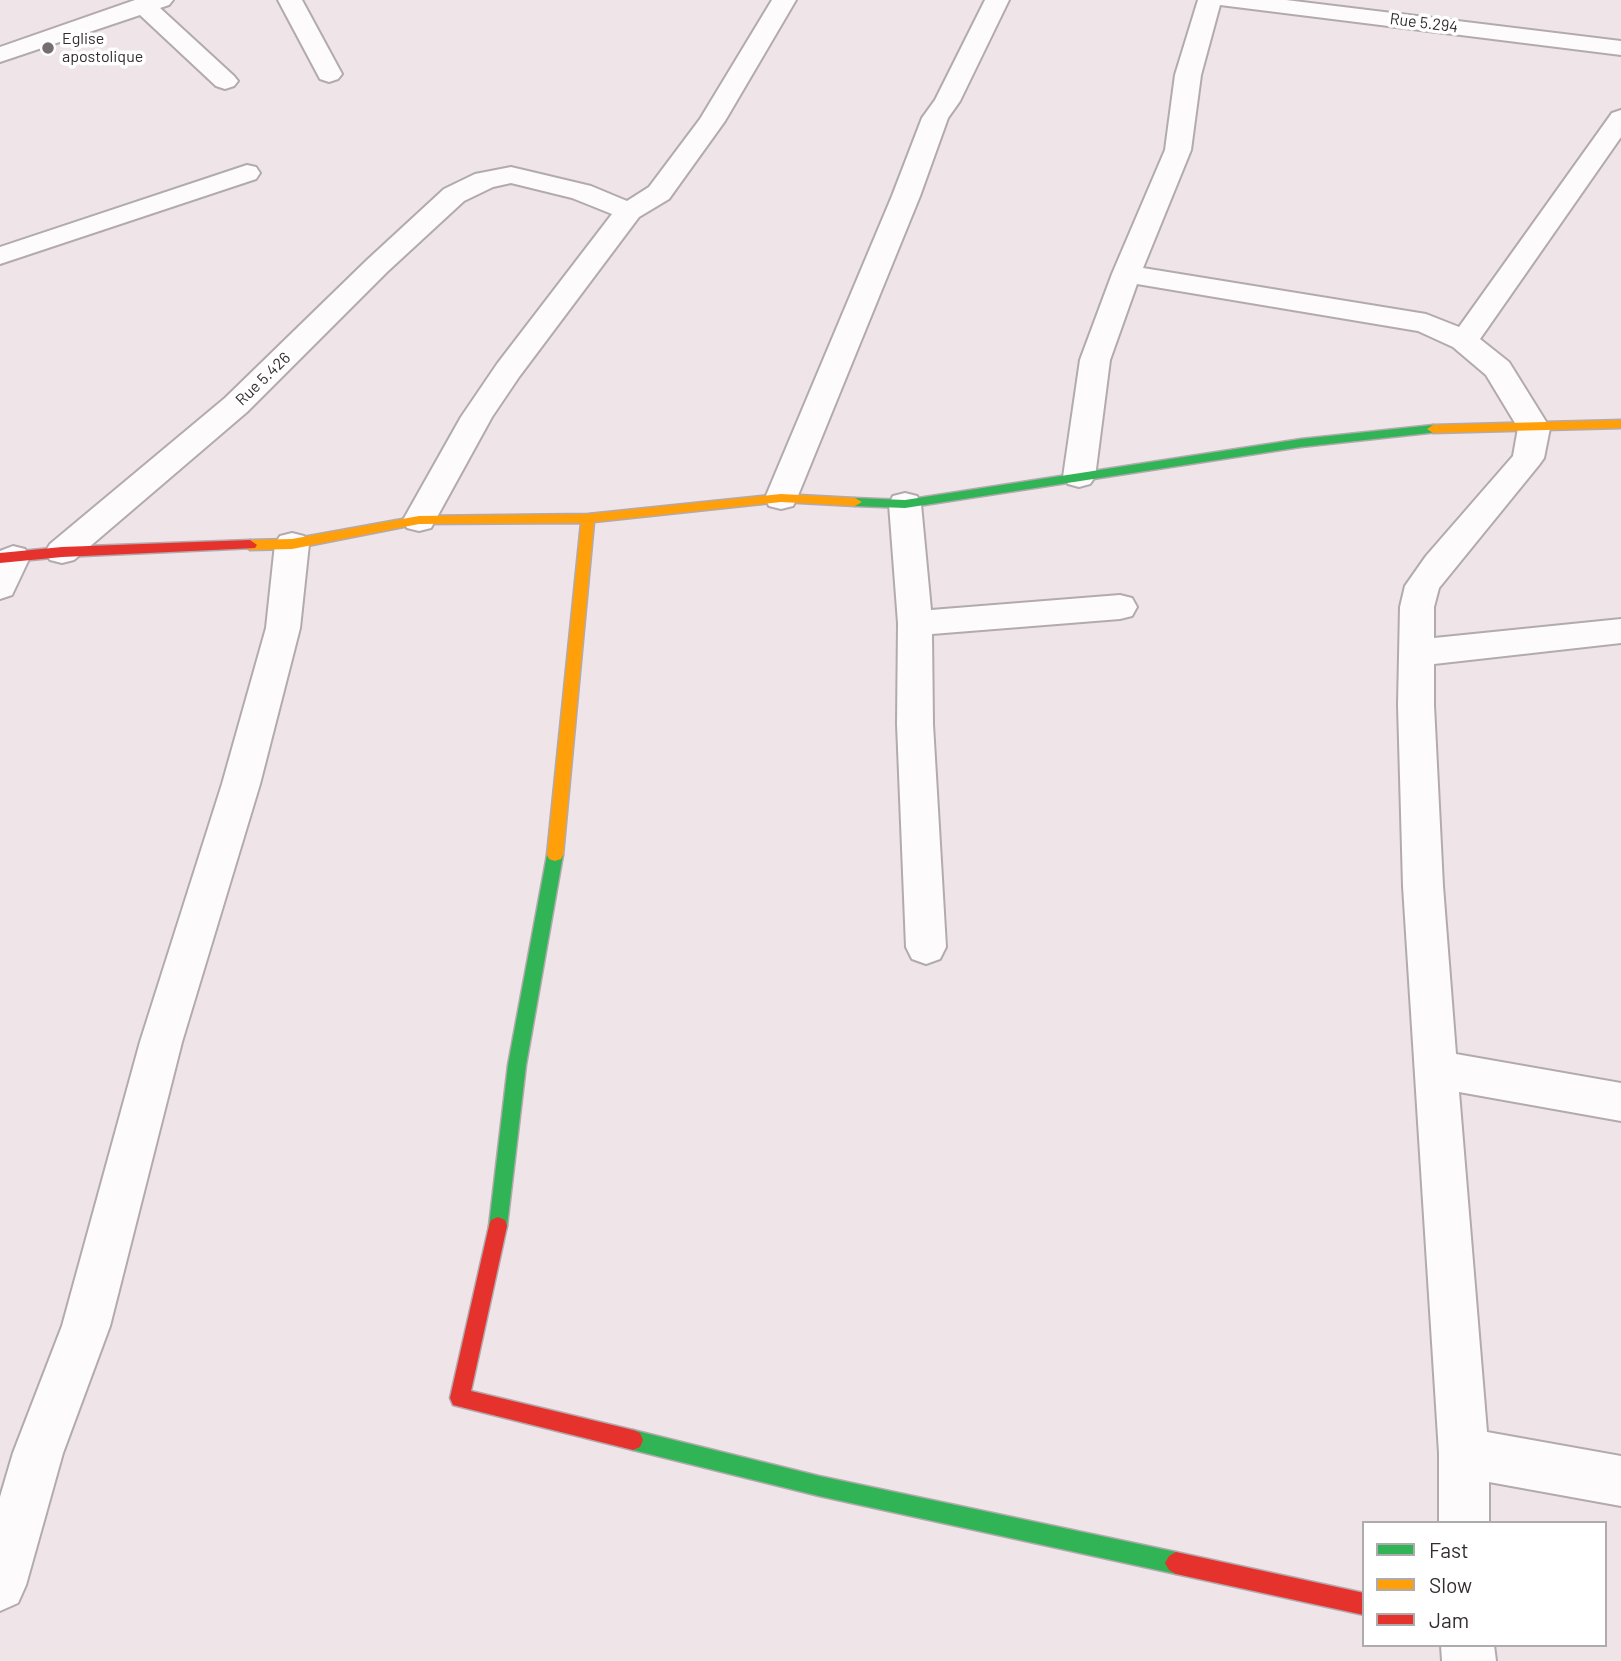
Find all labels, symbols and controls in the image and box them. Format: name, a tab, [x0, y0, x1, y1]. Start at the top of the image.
street label: Rue 5.294	[1389, 9, 1459, 37]
place label: Eglise apostolique	[62, 29, 143, 67]
marker: Eglise apostolique	[40, 40, 56, 56]
street label: Rue 5.426	[232, 348, 294, 410]
legend	[1362, 1521, 1607, 1647]
text: Fast	[1429, 1537, 1469, 1562]
text: Slow	[1429, 1572, 1472, 1597]
text: Jam	[1429, 1607, 1469, 1632]

